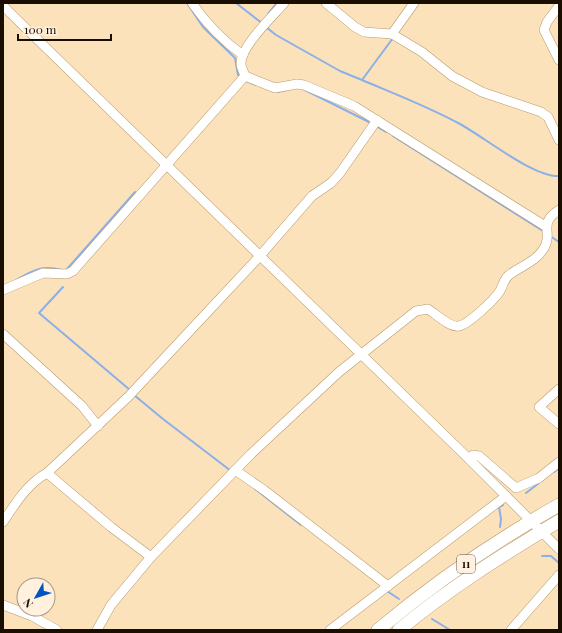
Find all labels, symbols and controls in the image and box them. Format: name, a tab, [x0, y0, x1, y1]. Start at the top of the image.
scale bar	[18, 16, 111, 42]
text: 100 m	[24, 21, 57, 37]
road number: 11	[457, 555, 475, 573]
north arrow	[16, 577, 56, 617]
text: N	[19, 596, 36, 611]

